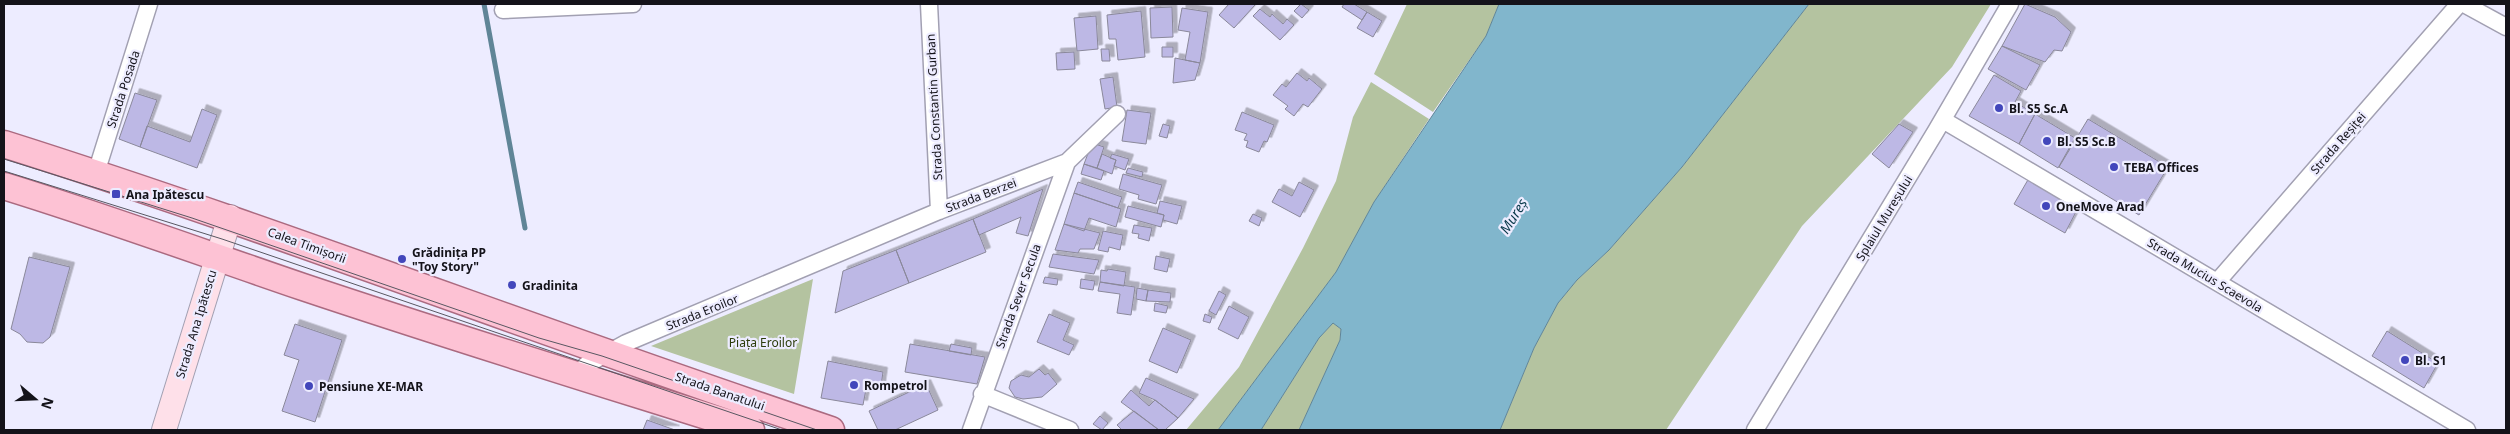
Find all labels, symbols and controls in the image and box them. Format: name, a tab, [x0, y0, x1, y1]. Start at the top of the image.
street label: Strada Constantin Gurban	[922, 33, 946, 181]
street label: Strada Posada	[102, 48, 144, 130]
place label: Bl. S5 Sc.A	[2009, 100, 2069, 117]
marker: Bl. S5 Sc.A	[1993, 102, 2005, 114]
street label: Strada Reșiței	[2306, 108, 2370, 178]
place label: Bl. S5 Sc.B	[2057, 133, 2116, 150]
marker: Bl. S5 Sc.B	[2041, 135, 2053, 147]
place label: TEBA Offices	[2124, 159, 2199, 176]
marker: TEBA Offices	[2108, 161, 2120, 173]
street label: Splaiul Mureșului	[1852, 172, 1916, 264]
street label: Strada Berzei	[943, 174, 1019, 216]
place label: Ana Ipătescu	[126, 186, 204, 203]
marker: Ana Ipătescu	[110, 188, 122, 200]
water label: Mureș	[1495, 195, 1531, 237]
place label: OneMove Arad	[2056, 198, 2144, 215]
marker: OneMove Arad	[2040, 200, 2052, 212]
street label: Calea Timișorii	[265, 223, 349, 267]
street label: Strada Mucius Scaevola	[2144, 234, 2266, 316]
street label: Strada Sever Secula	[991, 241, 1045, 351]
place label: Grădinița PP "Toy Story"	[412, 244, 486, 275]
marker: Grădinița PP "Toy Story"	[396, 253, 408, 265]
street label: Strada Ana Ipătescu	[171, 268, 221, 380]
place label: Gradinita	[522, 277, 578, 294]
marker: Gradinita	[506, 279, 518, 291]
street label: Strada Eroilor	[663, 290, 741, 334]
park label: Piața Eroilor	[729, 334, 797, 351]
place label: Bl. S1	[2415, 352, 2447, 369]
marker: Bl. S1	[2399, 354, 2411, 366]
street label: Strada Banatului	[673, 368, 767, 414]
north arrow	[10, 374, 60, 424]
place label: Rompetrol	[864, 377, 927, 394]
place label: Pensiune XE-MAR	[319, 378, 423, 395]
marker: Rompetrol	[848, 379, 860, 391]
marker: Pensiune XE-MAR	[303, 380, 315, 392]
text: N	[37, 395, 59, 412]

